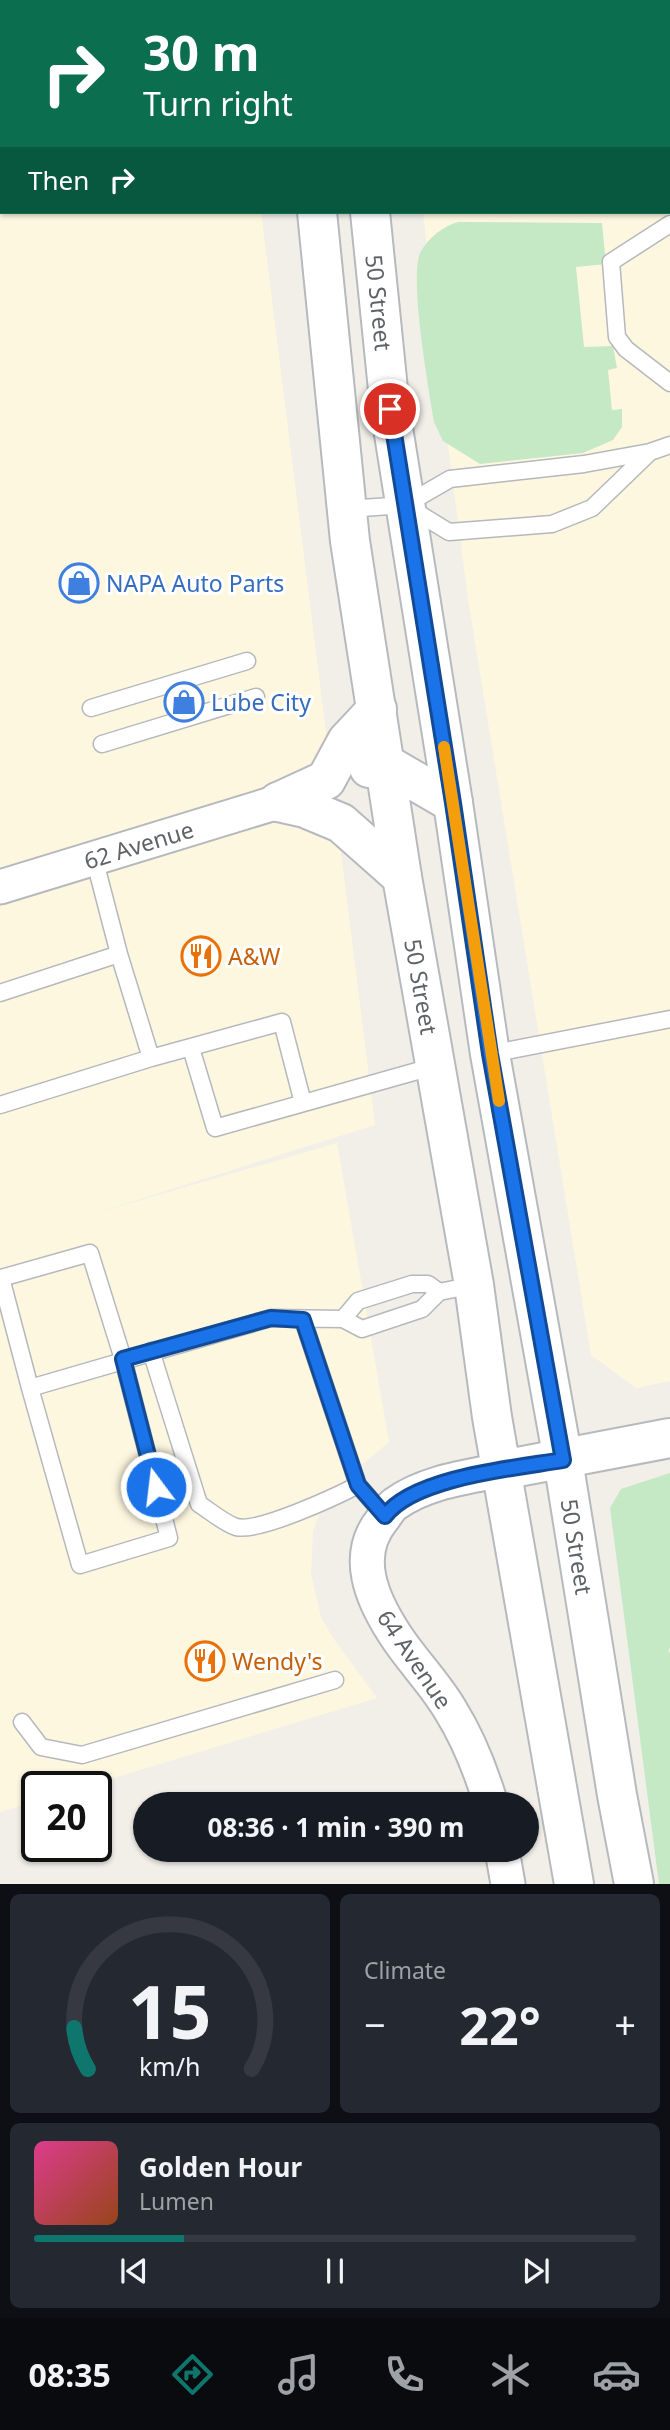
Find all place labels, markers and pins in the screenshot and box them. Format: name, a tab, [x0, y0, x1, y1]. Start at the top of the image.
pin	[360, 379, 420, 439]
shop icon: NAPA Auto Parts	[58, 562, 100, 604]
place label: NAPA Auto Parts	[106, 567, 284, 599]
shop icon: Lube City	[163, 681, 205, 723]
place label: Lube City	[211, 686, 311, 718]
restaurant icon: A&W	[180, 935, 222, 977]
place label: A&W	[228, 940, 281, 972]
restaurant icon: Wendy's	[184, 1640, 226, 1682]
place label: Wendy's	[232, 1645, 322, 1677]

